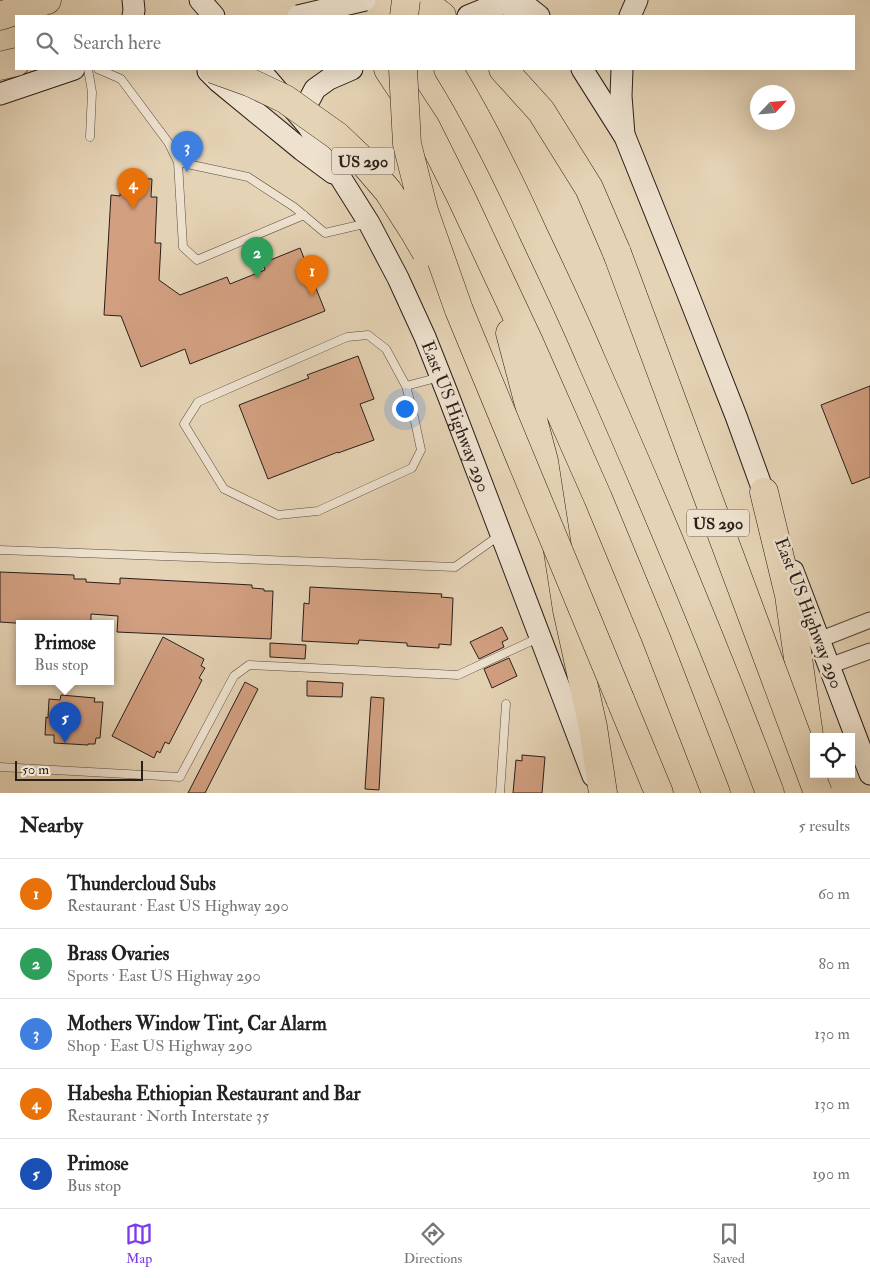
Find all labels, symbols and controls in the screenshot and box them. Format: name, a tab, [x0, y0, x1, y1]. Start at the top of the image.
search box	[15, 15, 855, 70]
icon: search	[33, 29, 61, 57]
text: Search here	[73, 31, 161, 55]
north arrow	[750, 85, 795, 130]
pin: 3	[171, 131, 203, 172]
road number: US 290	[332, 148, 394, 175]
pin: 4	[117, 168, 149, 209]
pin: 2	[241, 237, 273, 278]
pin: 1	[296, 255, 328, 296]
street label: East US Highway 290	[416, 338, 495, 495]
your location	[392, 396, 418, 422]
road number: US 290	[687, 509, 749, 536]
street label: East US Highway 290	[769, 534, 848, 692]
popup	[16, 620, 114, 685]
text: Primose	[34, 631, 96, 655]
text: Bus stop	[34, 655, 88, 675]
pin: 5	[49, 702, 81, 743]
map controls	[810, 733, 855, 778]
button: locate	[810, 733, 855, 778]
scale bar	[15, 758, 142, 781]
text: 50 m	[22, 761, 49, 778]
text: Nearby	[20, 812, 83, 839]
text: 5 results	[799, 816, 850, 836]
text: Thundercloud Subs	[67, 872, 216, 896]
text: 1	[33, 884, 39, 904]
text: 60 m	[818, 884, 850, 904]
text: Restaurant · East US Highway 290	[67, 896, 289, 916]
text: Brass Ovaries	[67, 942, 169, 966]
text: 2	[32, 954, 40, 974]
text: 80 m	[819, 954, 850, 974]
text: Sports · East US Highway 290	[67, 966, 261, 986]
text: Mothers Window Tint, Car Alarm	[67, 1012, 327, 1036]
text: 3	[33, 1024, 39, 1044]
text: 130 m	[814, 1024, 850, 1044]
text: Shop · East US Highway 290	[67, 1036, 252, 1056]
text: Habesha Ethiopian Restaurant and Bar	[67, 1082, 361, 1106]
text: 4	[32, 1094, 40, 1114]
text: 130 m	[814, 1094, 850, 1114]
text: Restaurant · North Interstate 35	[67, 1106, 269, 1126]
text: Primose	[67, 1152, 128, 1176]
text: 5	[32, 1164, 40, 1184]
text: 190 m	[812, 1164, 850, 1184]
text: Bus stop	[67, 1176, 121, 1196]
tab: Map	[125, 1220, 153, 1267]
tab: Directions	[404, 1220, 462, 1267]
tab: Saved	[713, 1220, 745, 1267]

